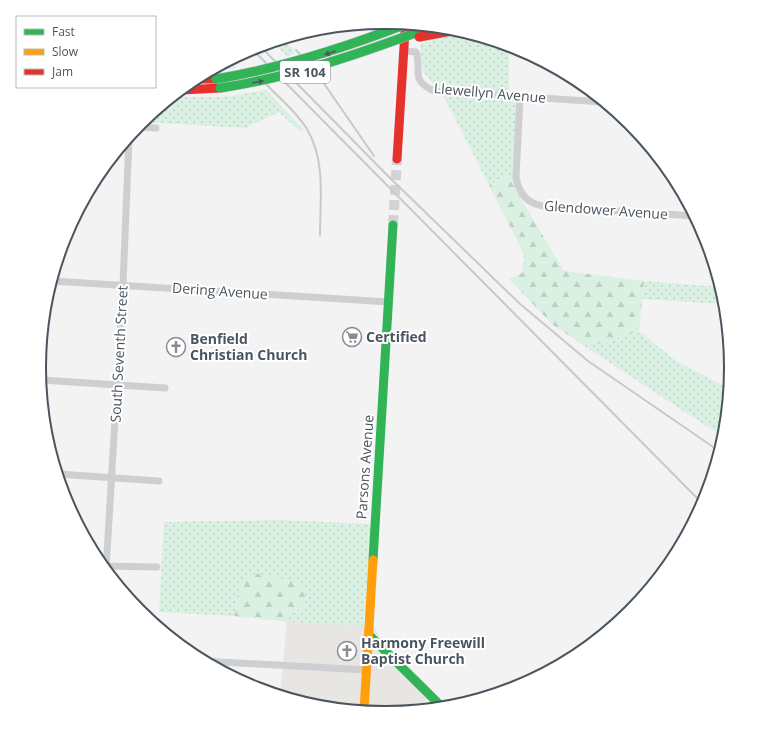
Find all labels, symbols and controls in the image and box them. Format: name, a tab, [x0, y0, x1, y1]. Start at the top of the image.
legend	[16, 16, 156, 88]
text: Fast	[52, 23, 75, 40]
text: Slow	[52, 43, 79, 60]
one-way arrow	[324, 50, 336, 56]
road number: SR 104	[280, 61, 330, 83]
text: Jam	[51, 63, 73, 80]
street label: Llewellyn Avenue	[433, 78, 547, 107]
one-way arrow	[252, 79, 265, 85]
street label: Glendower Avenue	[544, 196, 669, 223]
street label: Dering Avenue	[172, 278, 269, 303]
street label: South Seventh Street	[105, 285, 132, 423]
supermarket icon: Certified	[341, 326, 363, 348]
place label: Certified	[366, 327, 427, 346]
place label: Benfield Christian Church	[190, 329, 307, 364]
church icon: Benfield Christian Church	[165, 336, 187, 358]
street label: Parsons Avenue	[351, 414, 378, 520]
place label: Harmony Freewill Baptist Church	[361, 633, 485, 668]
church icon: Harmony Freewill Baptist Church	[336, 640, 358, 662]

